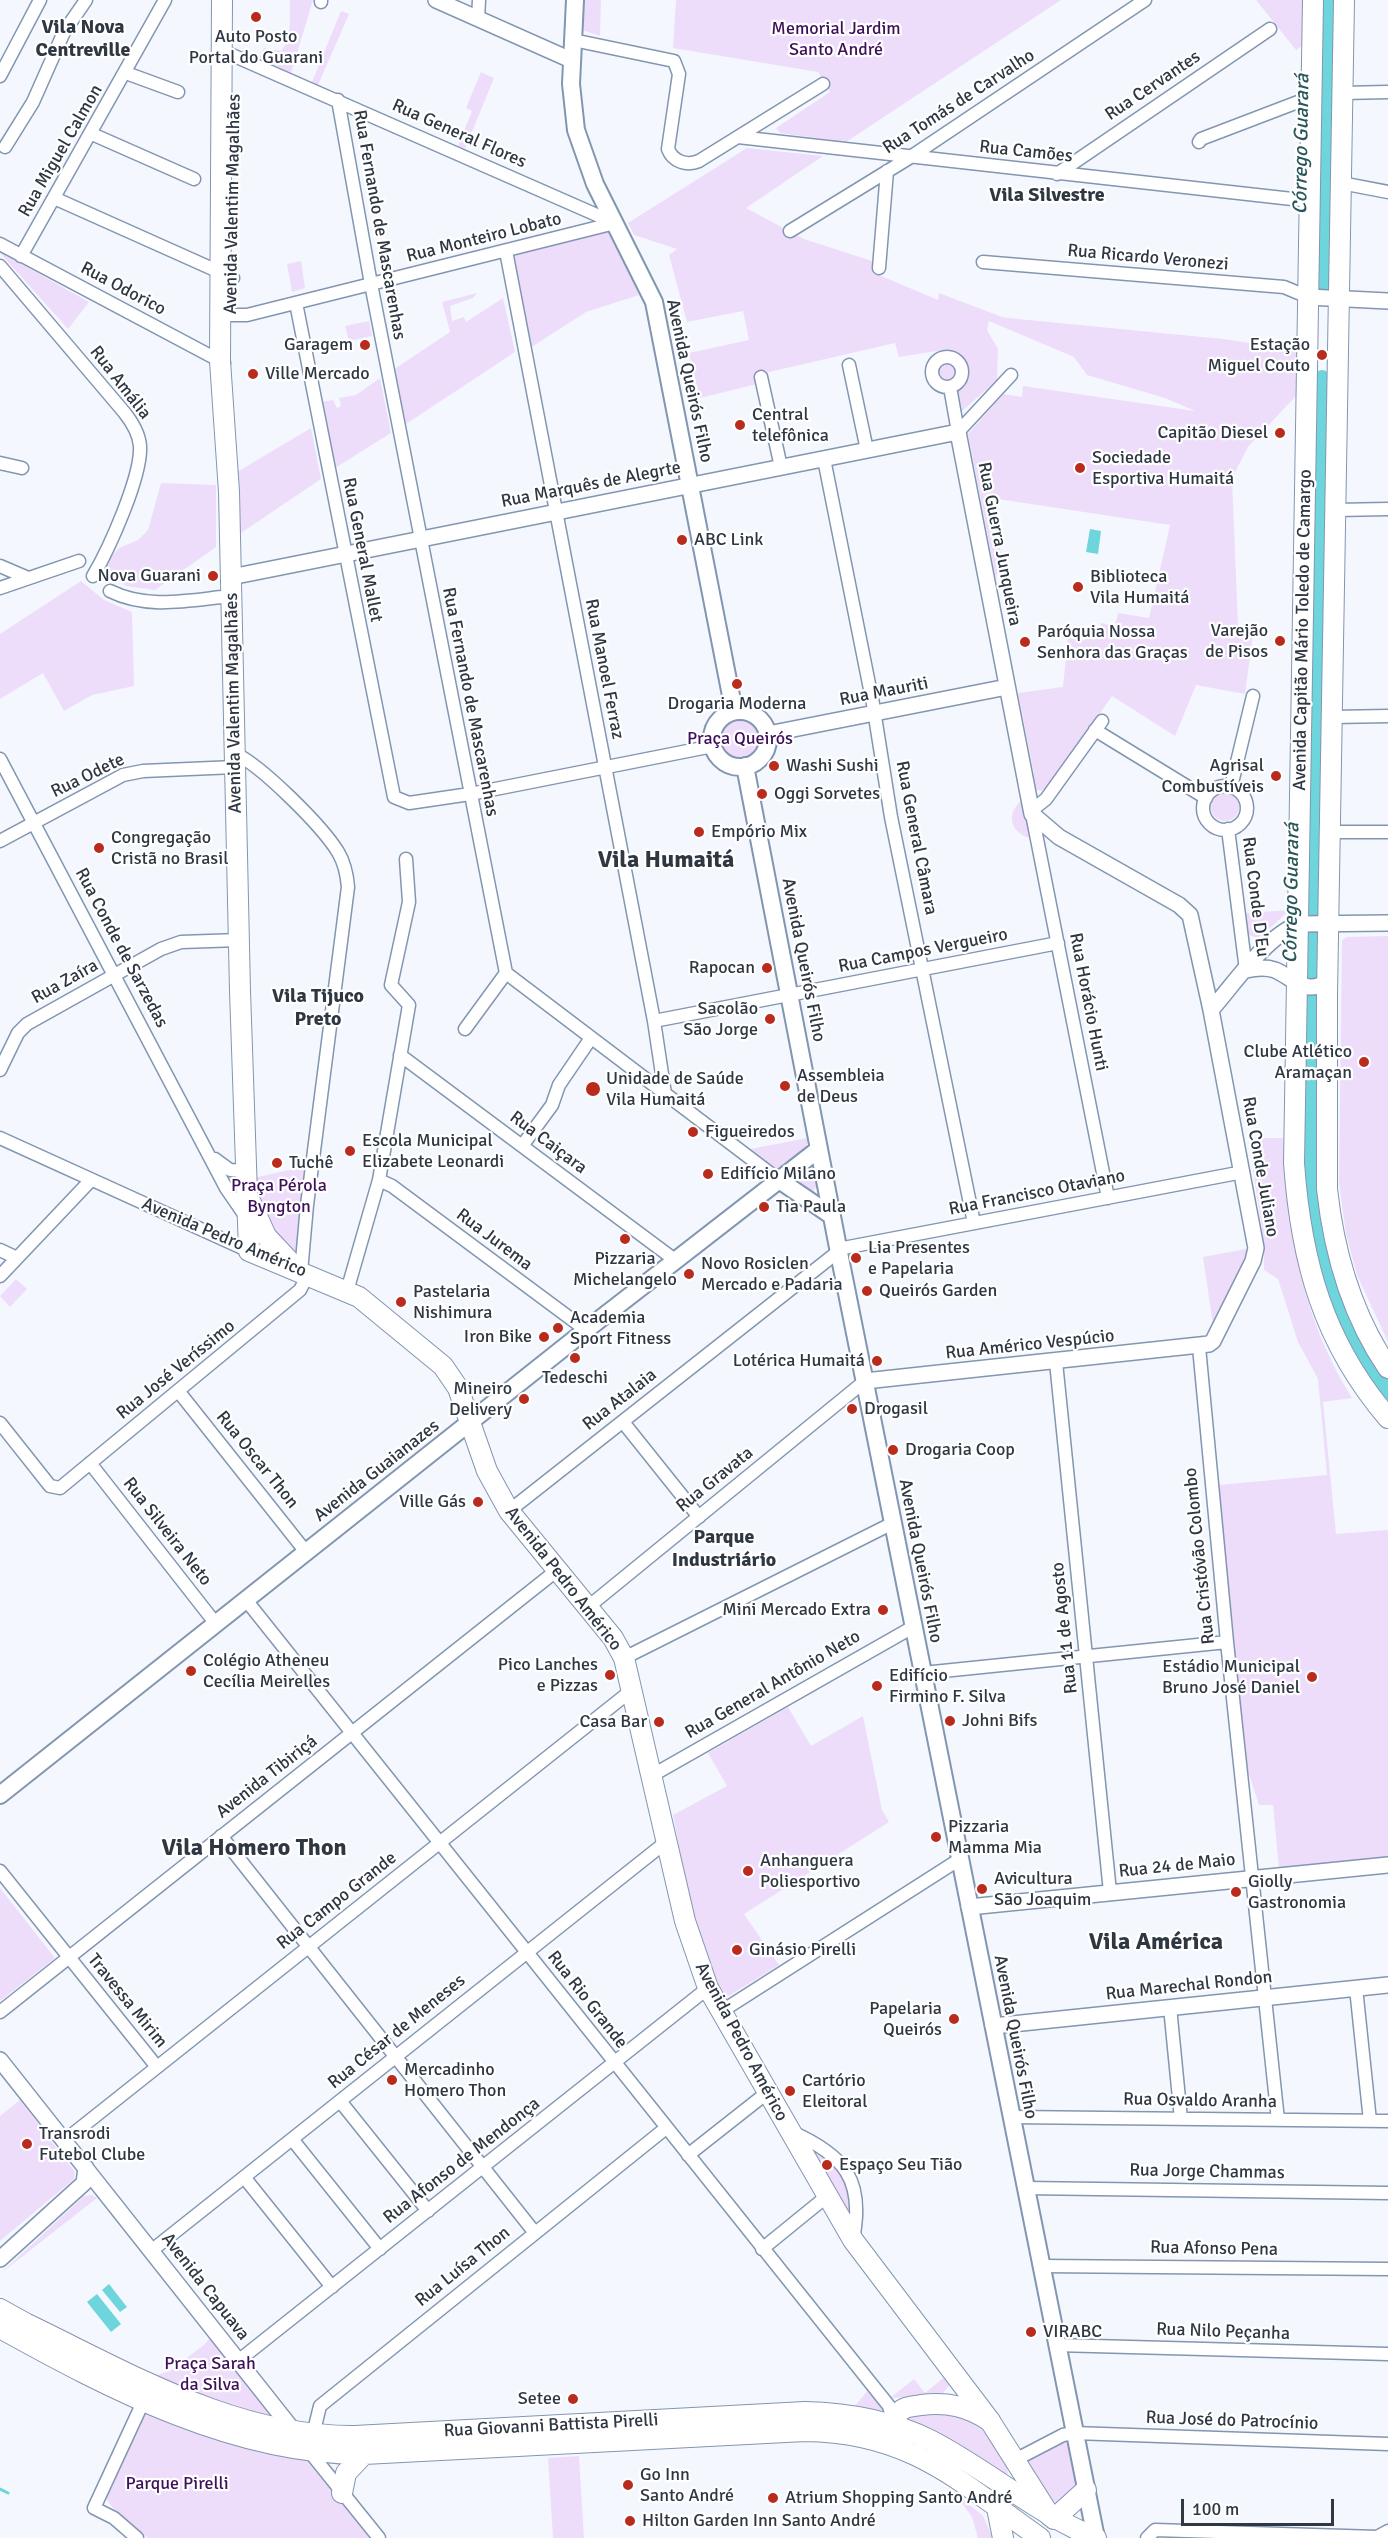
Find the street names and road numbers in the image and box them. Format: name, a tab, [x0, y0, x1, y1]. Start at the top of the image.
street label: Rua Tomás de Carvalho	[879, 45, 1039, 159]
street label: Rua Cervantes	[1101, 46, 1205, 126]
street label: Rua Miguel Calmon	[14, 81, 108, 221]
street label: Avenida Valentim Magalhães	[220, 94, 246, 314]
street label: Rua General Flores	[389, 95, 529, 173]
street label: Rua Fernando de Mascarenhas	[348, 108, 410, 342]
street label: Rua Camões	[978, 136, 1074, 168]
street label: Rua Monteiro Lobato	[404, 208, 564, 268]
street label: Rua Ricardo Veronezi	[1066, 240, 1230, 276]
street label: Rua Odorico	[77, 257, 169, 321]
street label: Avenida Queirós Filho	[661, 297, 717, 465]
street label: Rua Amália	[85, 342, 155, 424]
street label: Rua Marquês de Alegrte	[499, 457, 683, 513]
street label: Rua Guerra Junqueira	[973, 460, 1025, 628]
street label: Avenida Capitão Mário Toledo de Camargo	[1289, 469, 1317, 791]
street label: Rua General Mallet	[337, 476, 387, 624]
street label: Rua Fernando de Mascarenhas	[437, 586, 503, 818]
street label: Avenida Valentim Magalhães	[221, 593, 247, 813]
street label: Rua Manoel Ferraz	[580, 597, 628, 741]
street label: Rua Mauriti	[838, 673, 930, 711]
street label: Rua Odete	[48, 749, 128, 803]
street label: Rua General Câmara	[890, 759, 942, 917]
street label: Rua Conde D'Eu	[1237, 836, 1273, 958]
street label: Rua Conde de Sarzedas	[70, 865, 172, 1031]
street label: Avenida Queirós Filho	[777, 876, 829, 1044]
street label: Rua Campos Vergueiro	[837, 924, 1009, 978]
street label: Rua Horácio Hunti	[1064, 931, 1112, 1073]
street label: Rua Zaíra	[28, 955, 102, 1009]
street label: Rua Conde Juliano	[1237, 1095, 1283, 1239]
street label: Rua Caiçara	[505, 1107, 591, 1179]
street label: Rua Francisco Otaviano	[947, 1165, 1127, 1221]
street label: Avenida Pedro Américo	[138, 1194, 310, 1282]
street label: Rua Jurema	[452, 1204, 536, 1276]
street label: Rua José Veríssimo	[112, 1316, 240, 1424]
street label: Rua Américo Vespúcio	[944, 1325, 1116, 1365]
street label: Rua Atalaia	[579, 1364, 661, 1436]
street label: Rua Oscar Thon	[211, 1407, 303, 1513]
street label: Avenida Guaianazes	[310, 1415, 444, 1527]
street label: Rua Gravata	[672, 1442, 758, 1518]
street label: Rua Cristóvão Colombo	[1180, 1467, 1220, 1645]
street label: Rua Silveira Neto	[118, 1474, 216, 1590]
street label: Avenida Queirós Filho	[894, 1477, 946, 1645]
street label: Avenida Pedro Américo	[500, 1503, 626, 1655]
street label: Rua 11 de Agosto	[1047, 1561, 1083, 1695]
street label: Rua General Antônio Neto	[682, 1626, 864, 1744]
street label: Avenida Tibiriçá	[212, 1731, 322, 1823]
street label: Rua Campo Grande	[273, 1848, 401, 1954]
street label: Rua 24 de Maio	[1118, 1849, 1236, 1883]
street label: Rua Rio Grande	[542, 1947, 632, 2053]
street label: Travessa Mirim	[83, 1950, 171, 2052]
street label: Avenida Queirós Filho	[989, 1953, 1041, 2121]
street label: Avenida Pedro Américo	[690, 1959, 792, 2125]
street label: Rua Marechal Rondon	[1105, 1967, 1273, 2005]
street label: Rua César de Meneses	[324, 1970, 470, 2094]
street label: Rua Osvaldo Aranha	[1123, 2089, 1277, 2113]
street label: Rua Afonso de Mendonça	[380, 2093, 544, 2229]
street label: Rua Jorge Chammas	[1129, 2160, 1285, 2184]
street label: Rua Luísa Thon	[411, 2222, 515, 2312]
street label: Avenida Capuava	[156, 2229, 254, 2345]
street label: Rua Afonso Pena	[1150, 2237, 1278, 2261]
street label: Rua Nilo Peçanha	[1156, 2319, 1290, 2345]
street label: Rua José do Patrocínio	[1145, 2407, 1319, 2435]
street label: Rua Giovanni Battista Pirelli	[443, 2410, 659, 2442]

